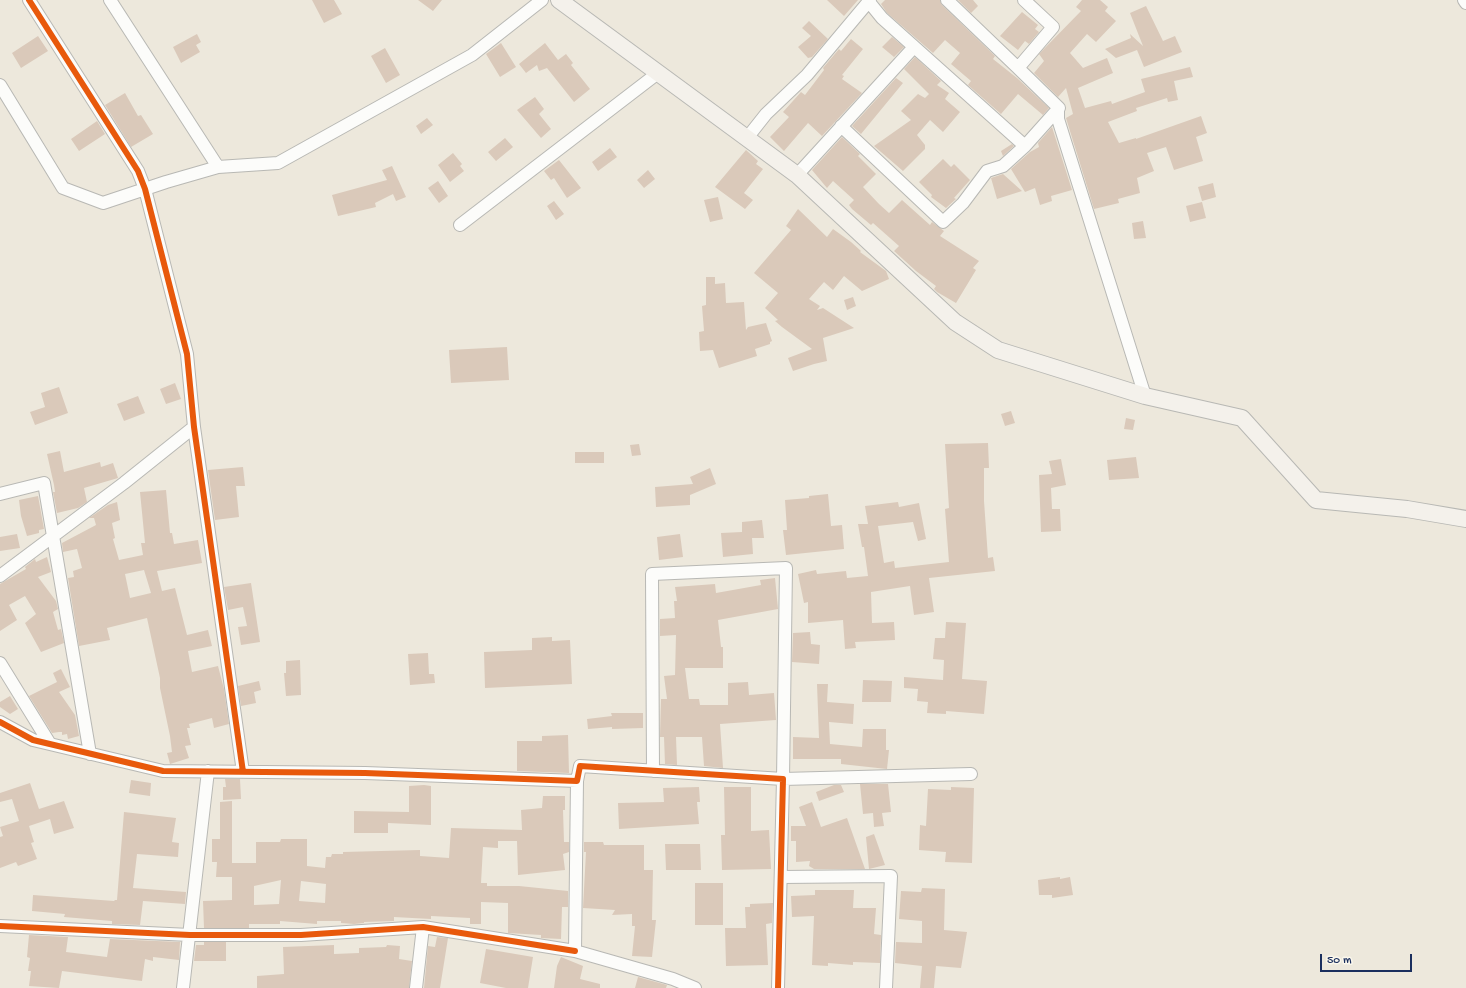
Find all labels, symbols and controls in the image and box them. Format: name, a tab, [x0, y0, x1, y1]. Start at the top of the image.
scale bar	[1322, 946, 1414, 972]
text: 50 m	[1327, 954, 1352, 968]

